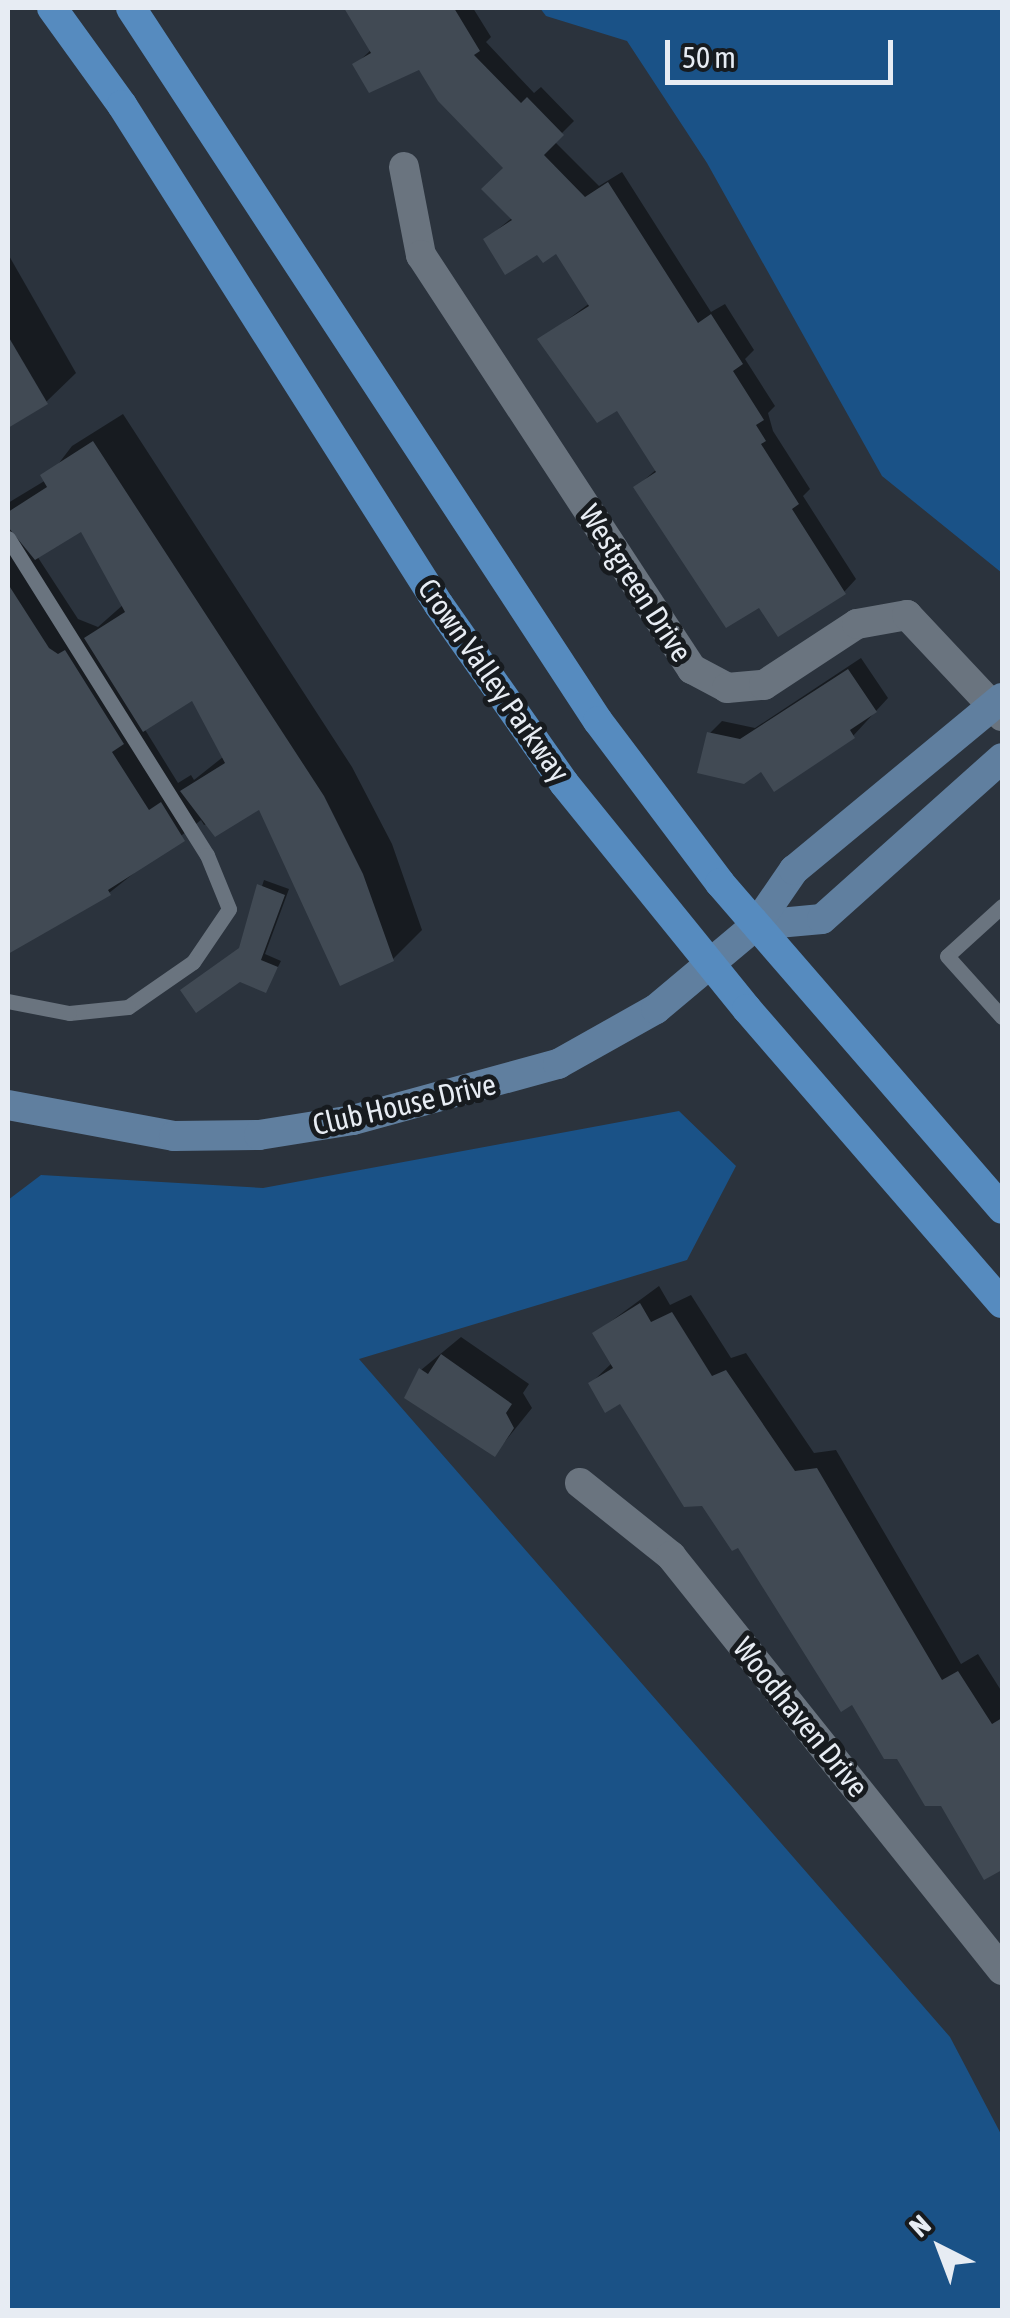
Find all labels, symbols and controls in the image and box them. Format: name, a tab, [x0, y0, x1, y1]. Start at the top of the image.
scale bar	[670, 20, 898, 82]
text: 50 m	[682, 40, 736, 74]
street label: Westgreen Drive	[572, 498, 700, 668]
street label: Crown Valley Parkway	[410, 571, 578, 789]
street label: Club House Drive	[309, 1065, 499, 1143]
street label: Woodhaven Drive	[726, 1630, 876, 1804]
north arrow	[890, 2198, 990, 2298]
text: N	[903, 2208, 937, 2243]

